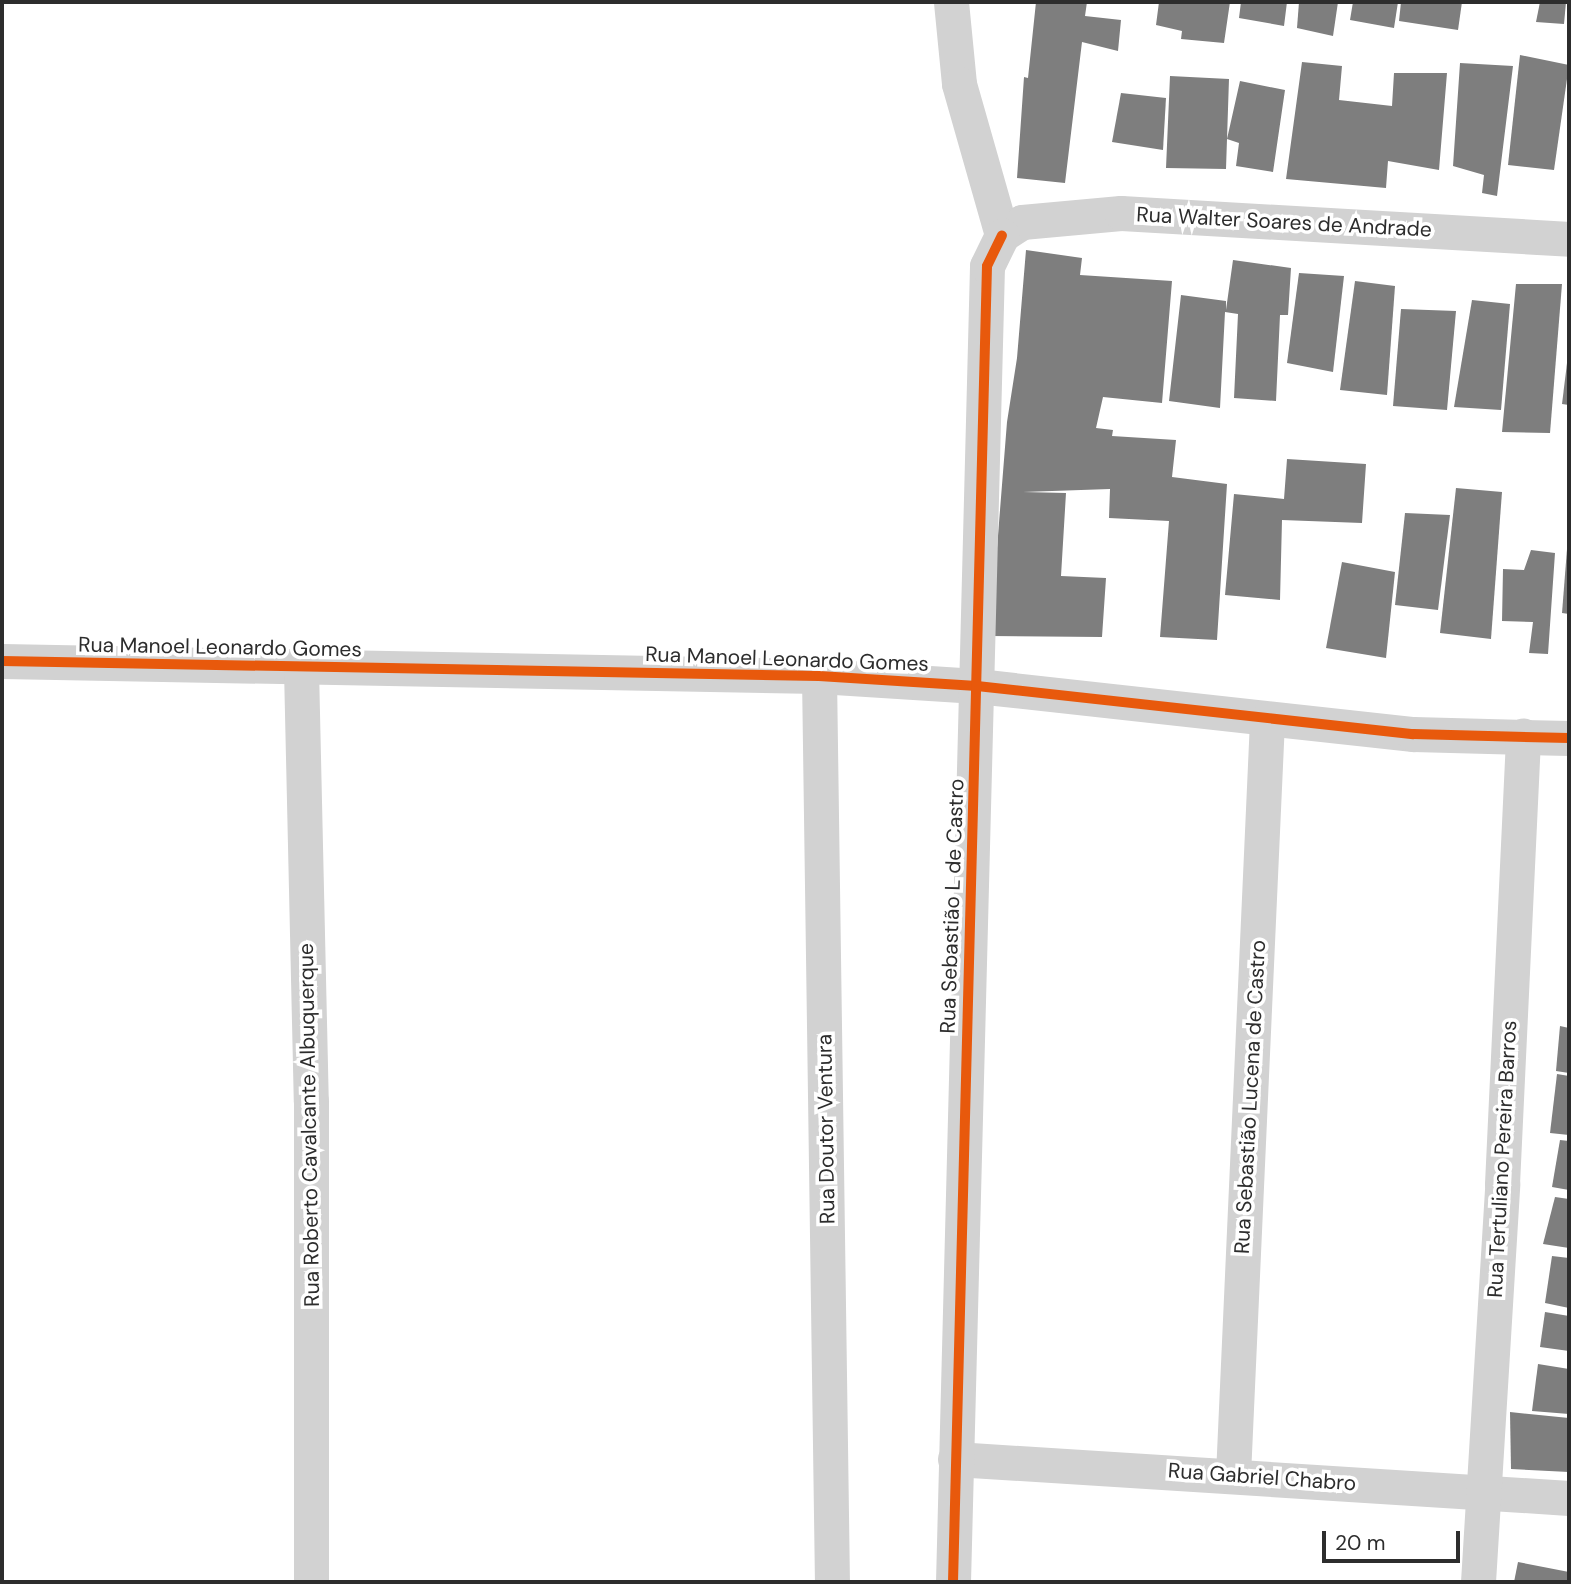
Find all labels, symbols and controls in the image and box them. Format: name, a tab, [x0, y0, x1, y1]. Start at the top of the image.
street label: Rua Walter Soares de Andrade	[1136, 202, 1432, 242]
street label: Rua Manoel Leonardo Gomes	[78, 632, 362, 662]
street label: Rua Manoel Leonardo Gomes	[645, 641, 929, 677]
street label: Rua Sebastião L de Castro	[935, 778, 969, 1034]
street label: Rua Sebastião Lucena de Castro	[1229, 939, 1271, 1255]
street label: Rua Roberto Cavalcante Albuquerque	[293, 943, 325, 1307]
street label: Rua Tertuliano Pereira Barros	[1482, 1020, 1522, 1298]
street label: Rua Doutor Ventura	[812, 1034, 840, 1224]
street label: Rua Gabriel Chabro	[1167, 1458, 1357, 1496]
scale bar	[1326, 1518, 1464, 1562]
text: 20 m	[1335, 1529, 1386, 1557]

